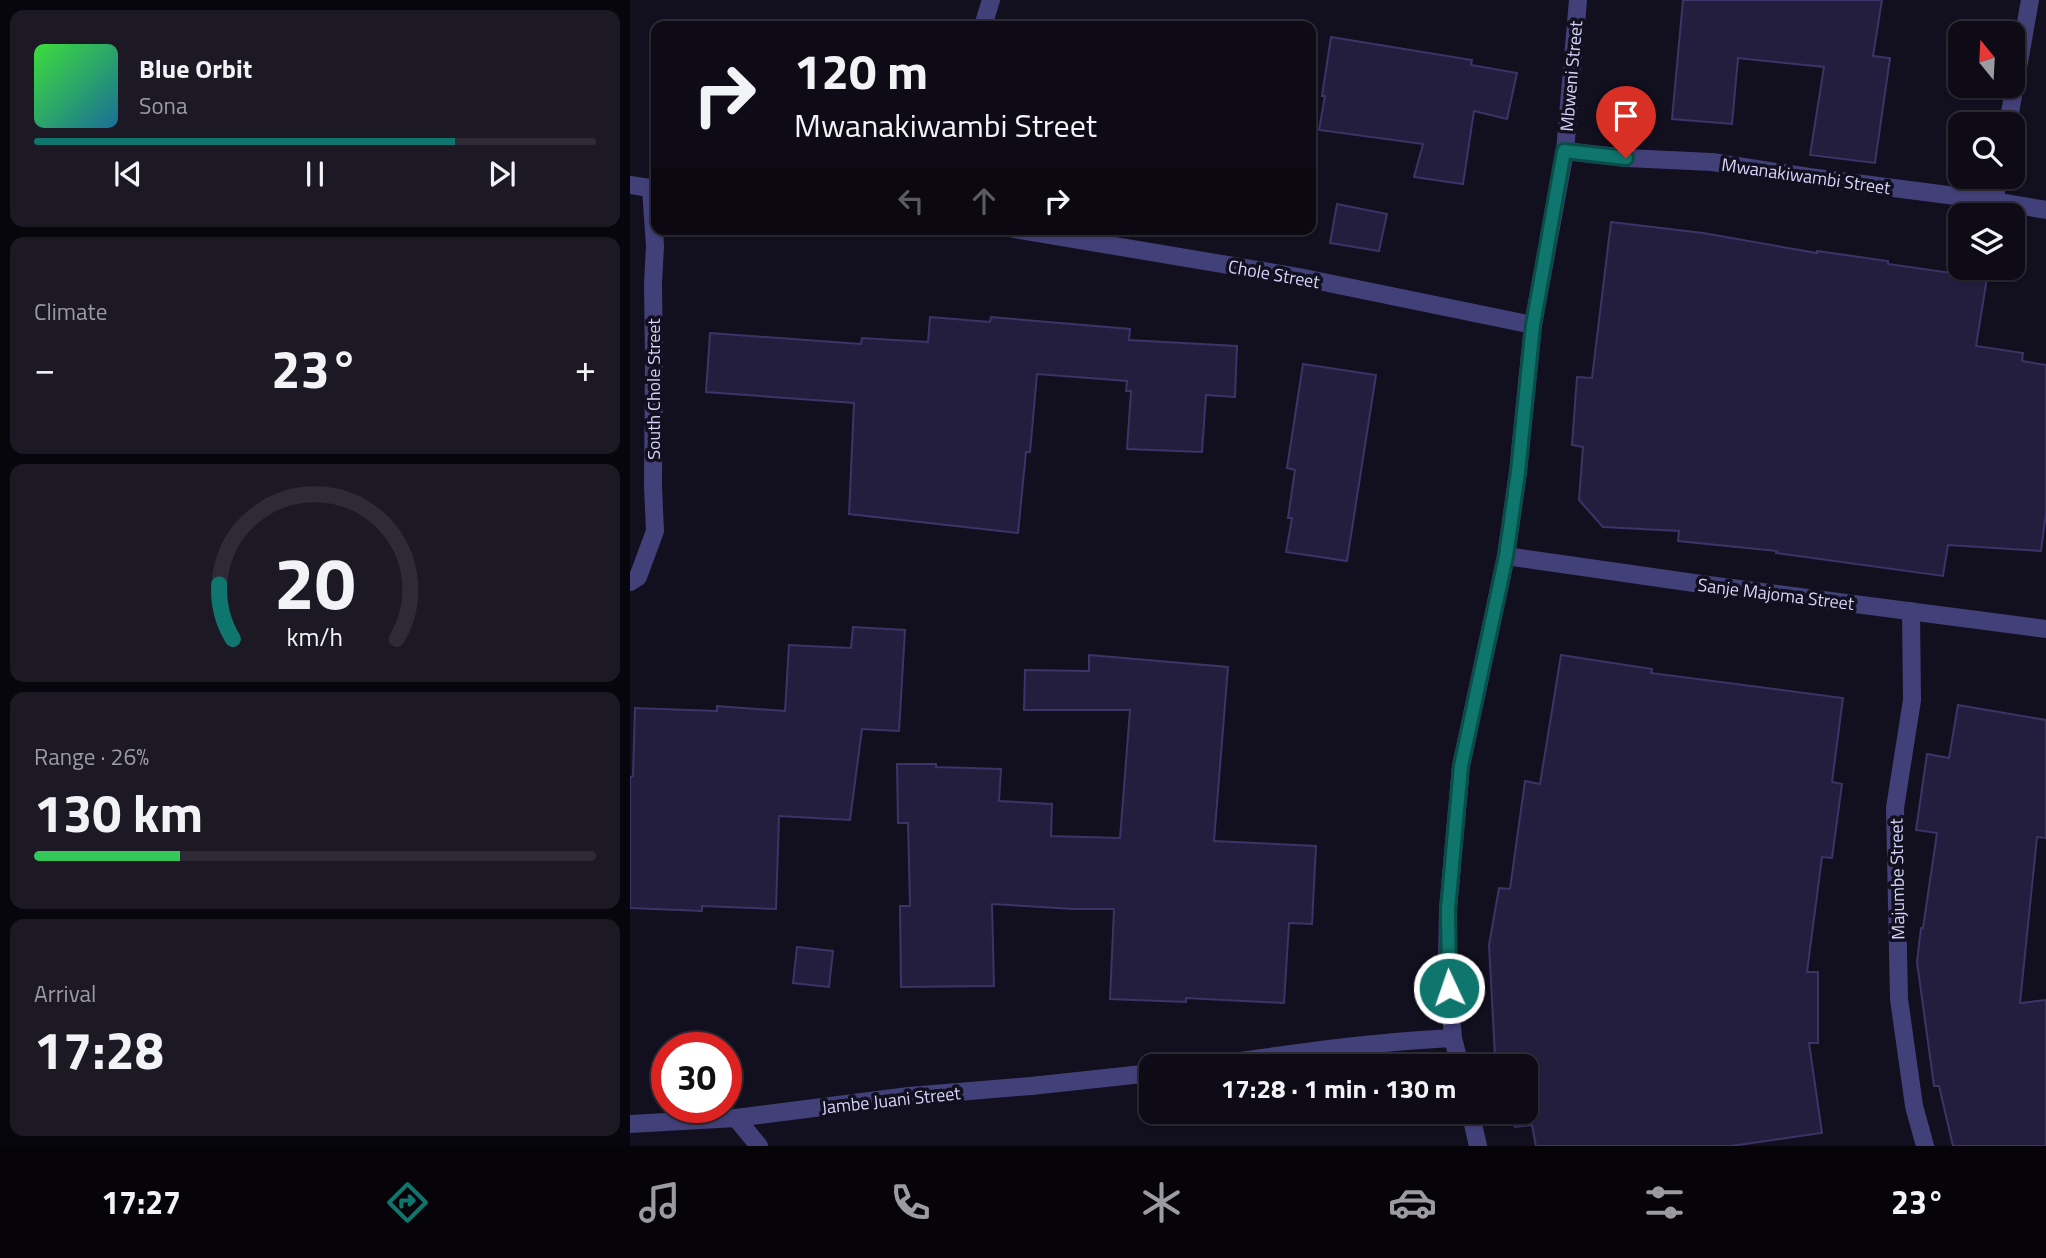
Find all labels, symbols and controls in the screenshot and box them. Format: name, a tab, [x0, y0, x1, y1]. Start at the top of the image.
street label: Mbweni Street	[1553, 19, 1589, 133]
north arrow	[1948, 21, 2025, 98]
map controls	[1948, 21, 2025, 280]
text: 120 m	[794, 33, 928, 108]
text: Blue Orbit	[139, 49, 252, 88]
icon: right	[679, 49, 770, 140]
pin	[1596, 86, 1656, 158]
text: Sona	[139, 88, 187, 123]
icon: arrive	[1607, 97, 1645, 135]
text: Mwanakiwambi Street	[794, 101, 1097, 149]
button: search	[1948, 112, 2025, 189]
street label: Mwanakiwambi Street	[1720, 151, 1893, 201]
icon: previous	[109, 155, 147, 193]
icon: pause	[296, 155, 334, 193]
icon: next	[483, 155, 521, 193]
icon: left	[892, 182, 930, 220]
icon: ahead	[965, 182, 1003, 220]
icon: right	[1038, 182, 1076, 220]
button: layers	[1948, 203, 2025, 280]
street label: Chole Street	[1226, 253, 1323, 295]
text: Climate	[34, 294, 107, 329]
street label: South Chole Street	[640, 318, 667, 460]
text: 23°	[271, 329, 359, 408]
text: −	[34, 339, 55, 397]
text: +	[575, 339, 596, 397]
text: 20	[274, 527, 356, 637]
street label: Sanje Majoma Street	[1696, 571, 1856, 617]
text: km/h	[287, 618, 343, 656]
text: Range · 26%	[34, 739, 149, 774]
text: 130 km	[34, 773, 203, 852]
street label: Majumbe Street	[1882, 817, 1912, 940]
position arrow	[1412, 951, 1486, 1025]
text: Arrival	[34, 976, 96, 1011]
text: 17:28	[34, 1010, 164, 1089]
speed limit sign: 30	[651, 1032, 742, 1123]
text: 17:28 · 1 min · 130 m	[1221, 1069, 1456, 1108]
street label: Jambe Juani Street	[820, 1079, 962, 1121]
text: 17:27	[101, 1178, 181, 1226]
icon: directions	[383, 1178, 432, 1227]
icon: music	[635, 1178, 684, 1227]
icon: phone	[886, 1178, 935, 1227]
icon: climate	[1137, 1178, 1186, 1227]
icon: car	[1388, 1178, 1437, 1227]
icon: filters	[1640, 1178, 1689, 1227]
text: 23°	[1891, 1178, 1945, 1226]

